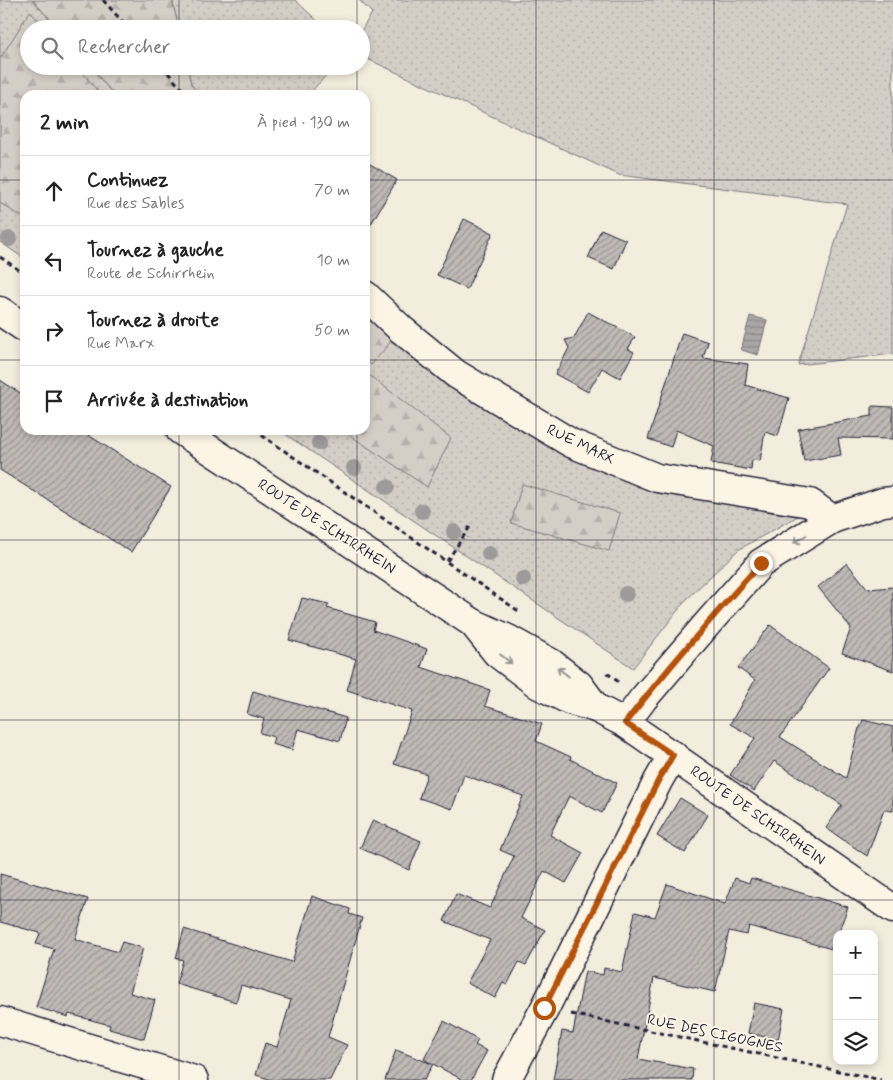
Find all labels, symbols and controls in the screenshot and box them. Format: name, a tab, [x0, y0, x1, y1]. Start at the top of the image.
search box	[20, 20, 370, 75]
icon: search	[38, 34, 66, 62]
text: Rechercher	[78, 35, 170, 60]
text: 2 min	[40, 109, 89, 137]
text: À pied · 130 m	[257, 112, 350, 133]
text: Continuez	[87, 168, 168, 193]
icon: ahead	[40, 177, 68, 205]
text: 70 m	[314, 180, 350, 201]
text: Rue des Sables	[87, 193, 184, 214]
text: Tournez à gauche	[87, 238, 224, 263]
icon: left	[40, 247, 68, 275]
text: 10 m	[317, 250, 350, 271]
text: Route de Schirrhein	[87, 263, 215, 284]
text: Tournez à droite	[87, 308, 219, 333]
icon: right	[40, 317, 68, 345]
text: 50 m	[314, 320, 350, 341]
text: Rue Marx	[87, 333, 154, 354]
icon: arrive	[40, 387, 68, 415]
text: Arrivée à destination	[87, 388, 248, 413]
street label: RUE MARX	[543, 420, 618, 470]
street label: ROUTE DE SCHIRRHEIN	[254, 475, 399, 579]
one-way arrow	[794, 534, 808, 544]
route end	[750, 552, 773, 575]
one-way arrow	[499, 654, 512, 665]
one-way arrow	[557, 667, 570, 678]
street label: ROUTE DE SCHIRRHEIN	[686, 762, 829, 870]
map controls	[833, 930, 878, 1065]
button: +	[833, 930, 878, 975]
button: −	[833, 975, 878, 1020]
route start	[533, 997, 556, 1020]
street label: RUE DES CIGOGNES	[645, 1010, 784, 1058]
button: layers	[833, 1020, 878, 1065]

